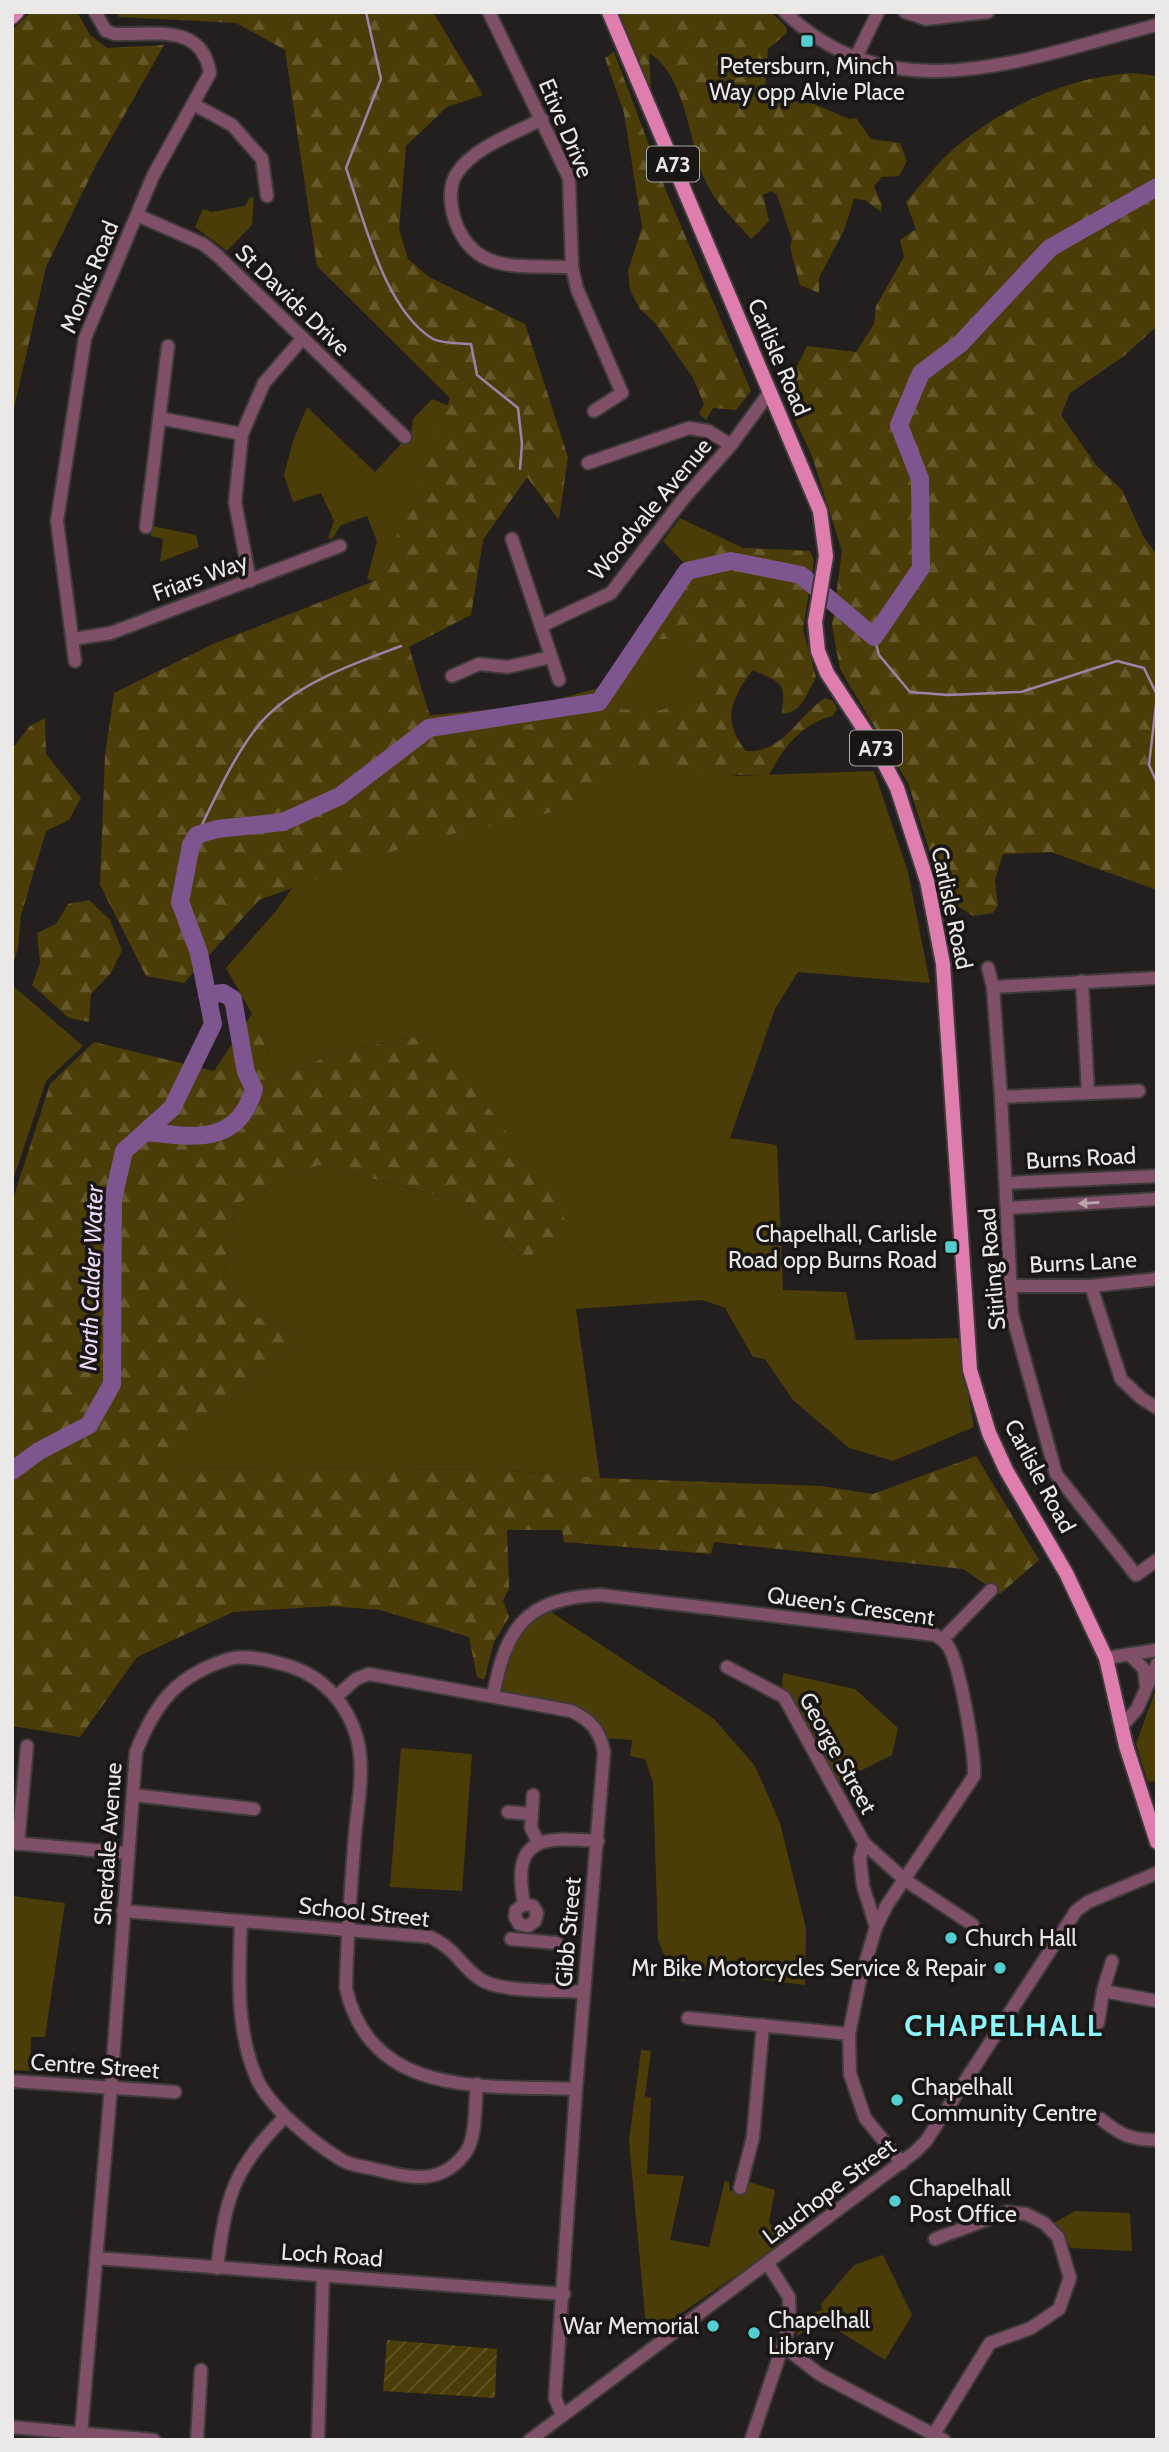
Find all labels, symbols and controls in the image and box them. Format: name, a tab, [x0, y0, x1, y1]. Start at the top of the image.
marker: Petersburn, Minch Way opp Alvie Place	[799, 33, 815, 49]
place label: Petersburn, Minch Way opp Alvie Place	[709, 52, 905, 106]
street label: Etive Drive	[533, 74, 599, 182]
road number: A73	[647, 146, 699, 182]
street label: Monks Road	[54, 217, 124, 337]
street label: St Davids Drive	[230, 238, 356, 362]
street label: Carlisle Road	[742, 294, 816, 420]
street label: Woodvale Avenue	[583, 432, 718, 586]
street label: Friars Way	[149, 547, 252, 607]
road number: A73	[850, 730, 902, 766]
street label: Carlisle Road	[925, 844, 979, 972]
street label: Burns Road	[1025, 1141, 1137, 1175]
water label: North Calder Water	[73, 1183, 109, 1371]
one-way arrow	[1077, 1198, 1099, 1209]
street label: Stirling Road	[973, 1207, 1011, 1331]
place label: Chapelhall, Carlisle Road opp Burns Road	[728, 1220, 937, 1274]
marker: Chapelhall, Carlisle Road opp Burns Road	[943, 1239, 959, 1255]
street label: Burns Lane	[1028, 1245, 1138, 1279]
street label: Carlisle Road	[998, 1414, 1082, 1538]
street label: Queen's Crescent	[765, 1580, 937, 1632]
street label: George Street	[793, 1687, 883, 1819]
street label: Sherdale Avenue	[88, 1761, 128, 1927]
street label: Gibb Street	[549, 1876, 587, 1988]
street label: School Street	[297, 1891, 431, 1933]
place label: Church Hall	[965, 1924, 1077, 1952]
marker: Church Hall	[943, 1930, 959, 1946]
place label: Mr Bike Motorcycles Service & Repair	[631, 1954, 987, 1982]
marker: Mr Bike Motorcycles Service & Repair	[992, 1960, 1008, 1976]
district label: CHAPELHALL	[904, 2007, 1104, 2044]
street label: Centre Street	[30, 2048, 161, 2084]
place label: Chapelhall Community Centre	[911, 2073, 1097, 2127]
marker: Chapelhall Community Centre	[889, 2092, 905, 2108]
street label: Lauchope Street	[757, 2132, 901, 2250]
place label: Chapelhall Post Office	[909, 2174, 1017, 2228]
marker: Chapelhall Post Office	[887, 2193, 903, 2209]
street label: Loch Road	[280, 2237, 384, 2273]
place label: Chapelhall Library	[768, 2306, 871, 2360]
place label: War Memorial	[563, 2312, 700, 2340]
marker: War Memorial	[705, 2318, 721, 2334]
marker: Chapelhall Library	[746, 2325, 762, 2341]

